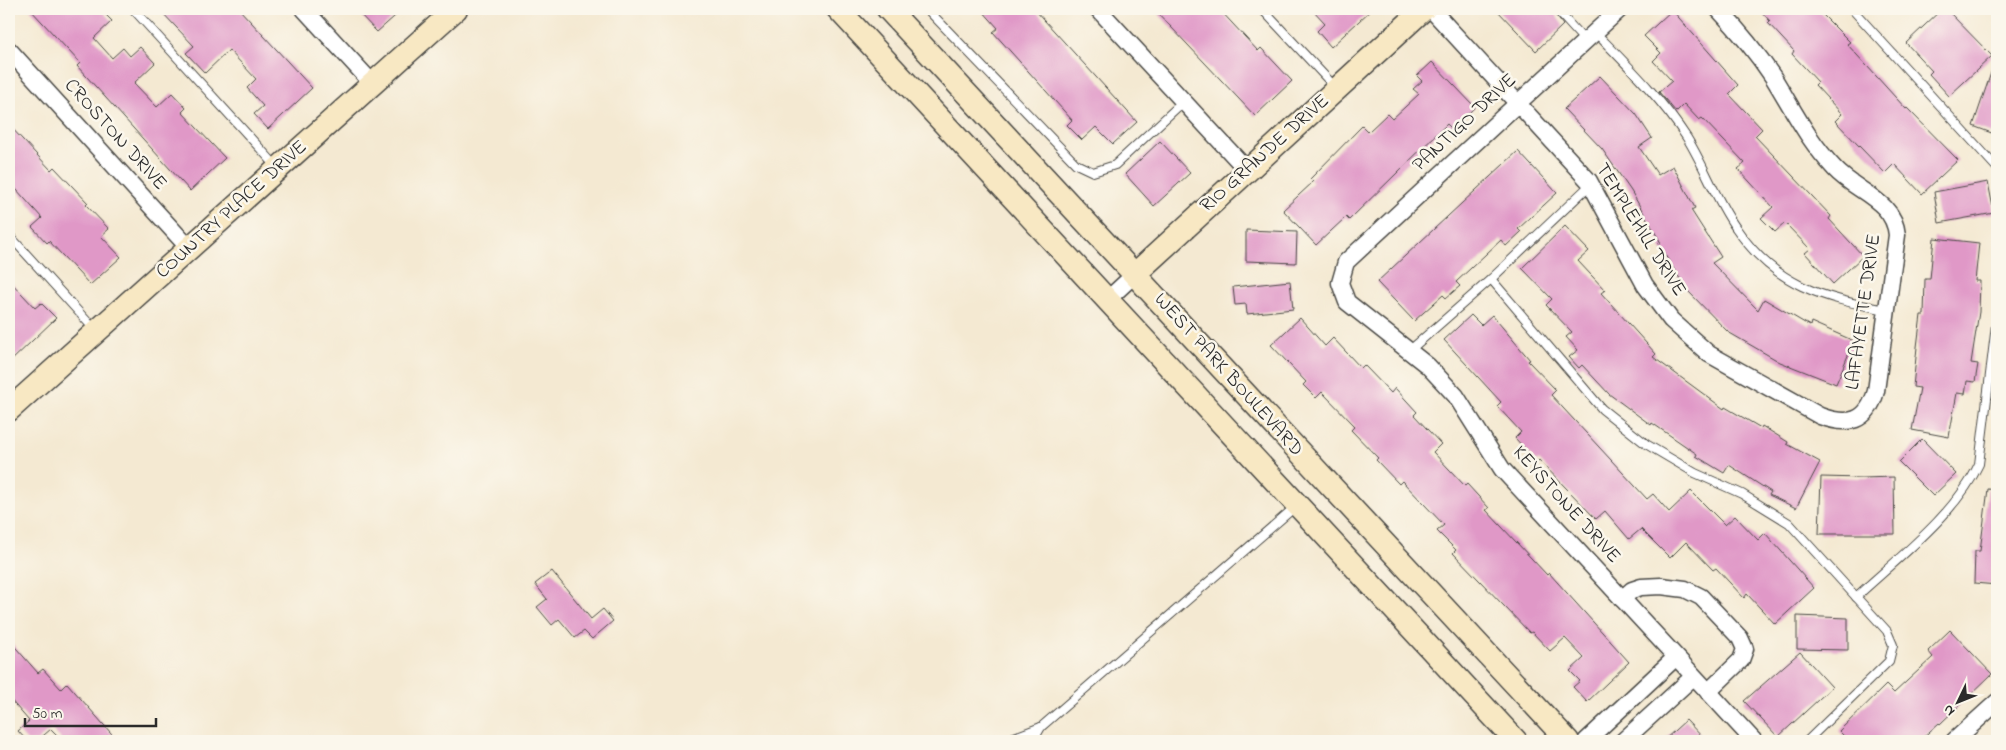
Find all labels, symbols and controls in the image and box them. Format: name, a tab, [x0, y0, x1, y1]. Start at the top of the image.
street label: PANTIGO DRIVE	[1406, 67, 1524, 179]
street label: CROSTON DRIVE	[57, 72, 173, 198]
street label: RIO GRANDE DRIVE	[1194, 88, 1336, 220]
street label: COUNTRY PLACE DRIVE	[150, 134, 314, 286]
street label: TEMPLEHILL DRIVE	[1587, 158, 1693, 302]
street label: LAFAYETTE DRIVE	[1839, 232, 1889, 392]
street label: WEST PARK BOULEVARD	[1146, 287, 1310, 463]
street label: KEYSTONE DRIVE	[1505, 440, 1627, 570]
north arrow	[1934, 678, 1984, 728]
scale bar	[25, 695, 156, 727]
text: N	[1939, 699, 1960, 720]
text: 50 m	[32, 703, 63, 725]

